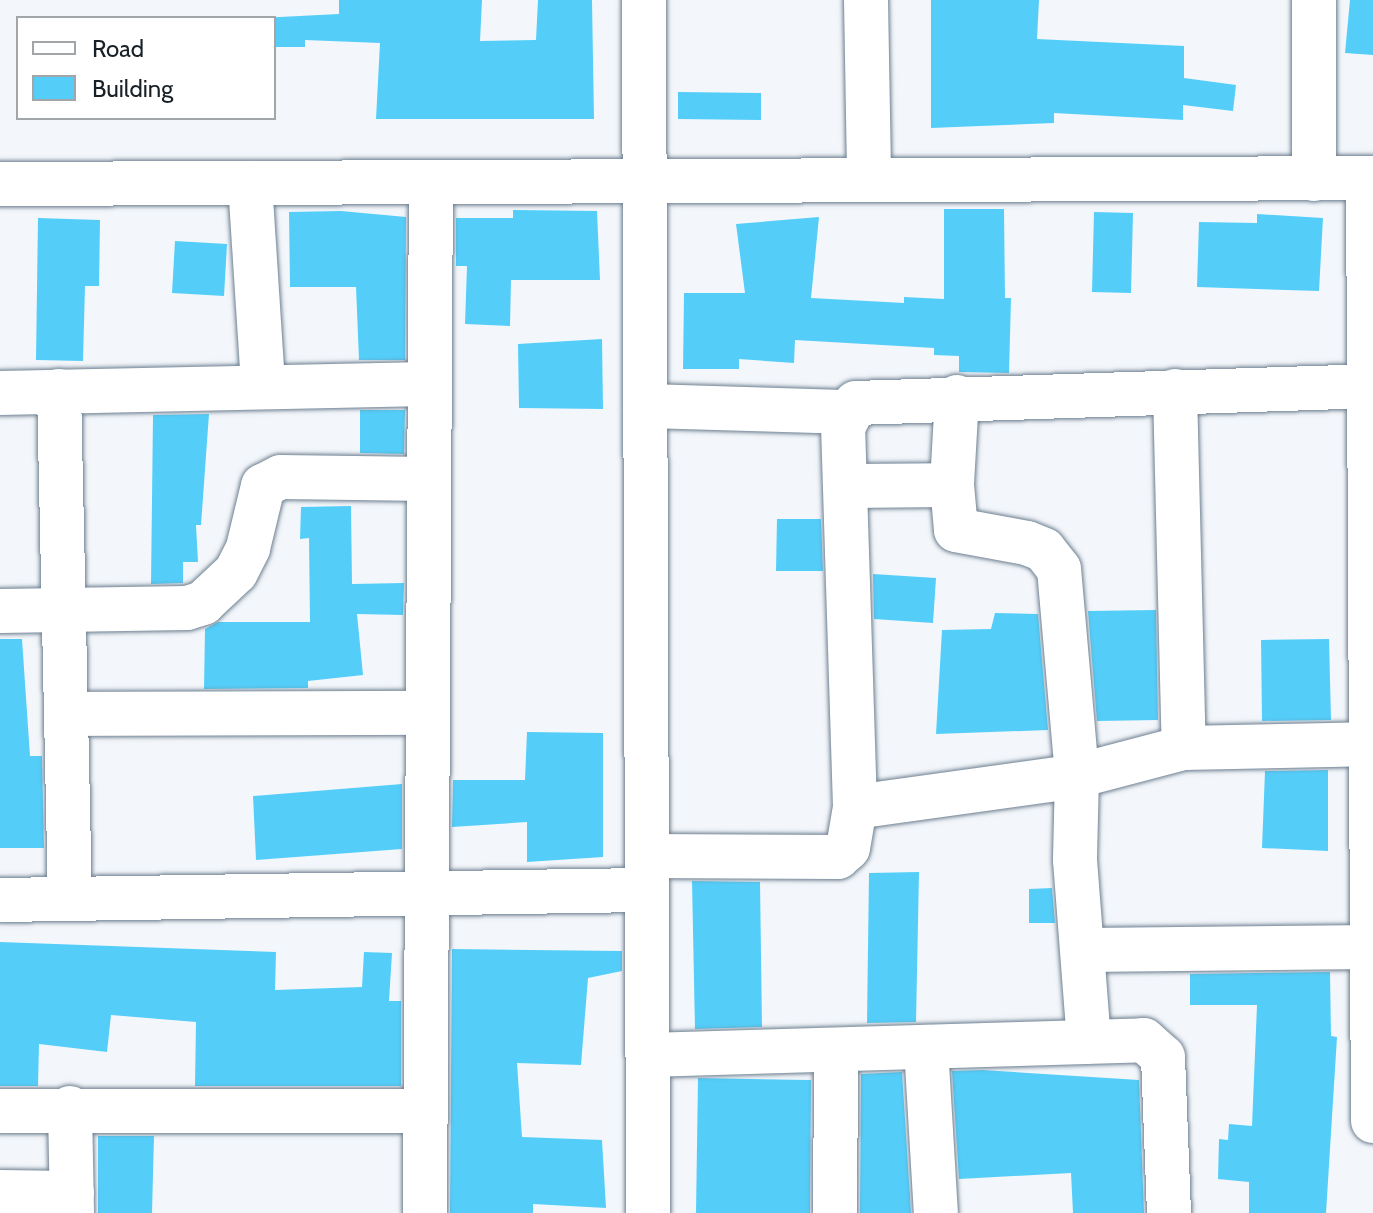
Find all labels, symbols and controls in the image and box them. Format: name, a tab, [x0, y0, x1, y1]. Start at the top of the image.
legend	[16, 16, 276, 120]
text: Road	[92, 34, 144, 63]
text: Building	[92, 74, 173, 103]

